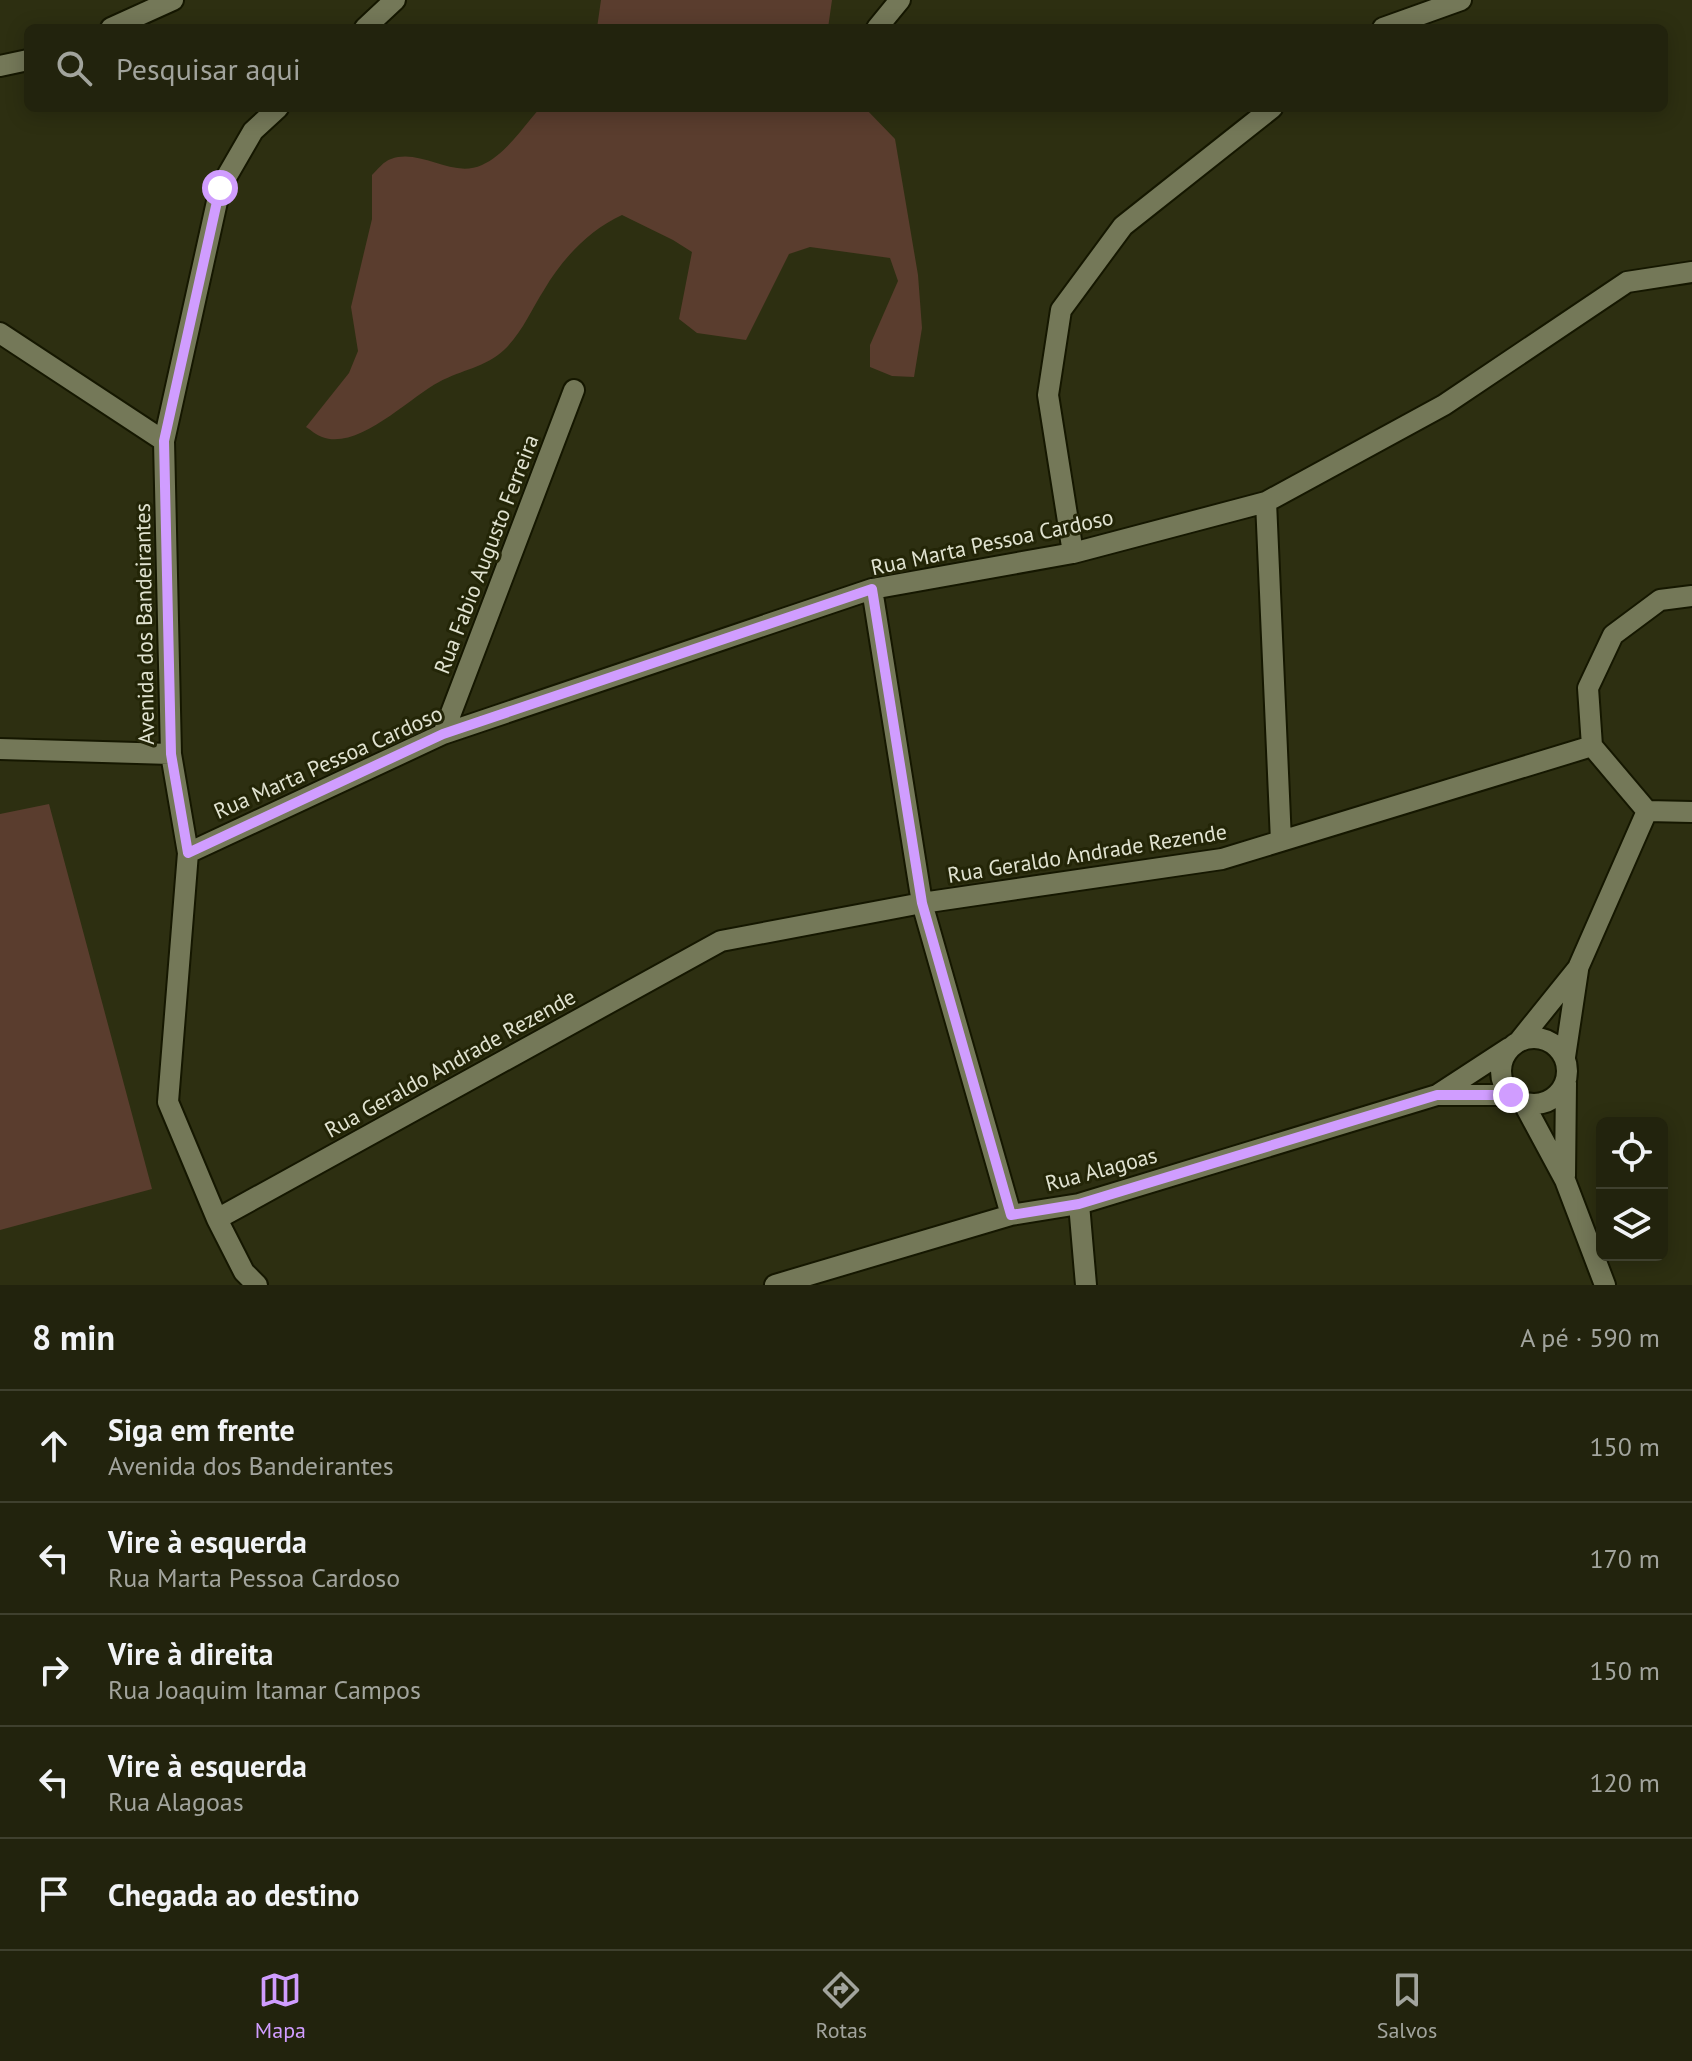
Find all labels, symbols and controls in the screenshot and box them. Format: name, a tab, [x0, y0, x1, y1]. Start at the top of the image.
search box	[24, 24, 1668, 112]
icon: search	[52, 46, 96, 90]
text: Pesquisar aqui	[116, 49, 301, 88]
route start	[202, 170, 238, 206]
street label: Rua Fabio Augusto Ferreira	[427, 430, 545, 678]
street label: Avenida dos Bandeirantes	[128, 503, 160, 745]
street label: Rua Marta Pessoa Cardoso	[868, 503, 1116, 581]
street label: Rua Marta Pessoa Cardoso	[209, 699, 447, 825]
street label: Rua Geraldo Andrade Rezende	[945, 817, 1229, 889]
street label: Rua Geraldo Andrade Rezende	[320, 982, 580, 1144]
route end	[1493, 1077, 1529, 1113]
map controls	[1596, 1117, 1668, 1261]
button: locate	[1596, 1117, 1668, 1189]
street label: Rua Alagoas	[1042, 1141, 1160, 1197]
button: layers	[1596, 1189, 1668, 1261]
text: 8 min	[32, 1315, 115, 1359]
text: A pé · 590 m	[1520, 1321, 1660, 1354]
text: Siga em frente	[108, 1410, 295, 1449]
icon: ahead	[32, 1424, 76, 1468]
text: 150 m	[1589, 1430, 1660, 1463]
text: Avenida dos Bandeirantes	[108, 1449, 394, 1482]
text: Vire à esquerda	[108, 1522, 307, 1561]
icon: left	[32, 1536, 76, 1580]
text: 170 m	[1589, 1542, 1660, 1575]
text: Rua Marta Pessoa Cardoso	[108, 1561, 400, 1594]
text: Vire à direita	[108, 1634, 273, 1673]
icon: right	[32, 1648, 76, 1692]
text: 150 m	[1589, 1654, 1660, 1687]
text: Rua Joaquim Itamar Campos	[108, 1673, 421, 1706]
text: Vire à esquerda	[108, 1746, 307, 1785]
icon: left	[32, 1760, 76, 1804]
text: 120 m	[1589, 1766, 1660, 1799]
text: Rua Alagoas	[108, 1785, 244, 1818]
icon: arrive	[32, 1872, 76, 1916]
text: Chegada ao destino	[108, 1875, 359, 1914]
tab: Mapa	[255, 1968, 306, 2044]
tab: Rotas	[816, 1968, 867, 2044]
tab: Salvos	[1377, 1968, 1437, 2044]

